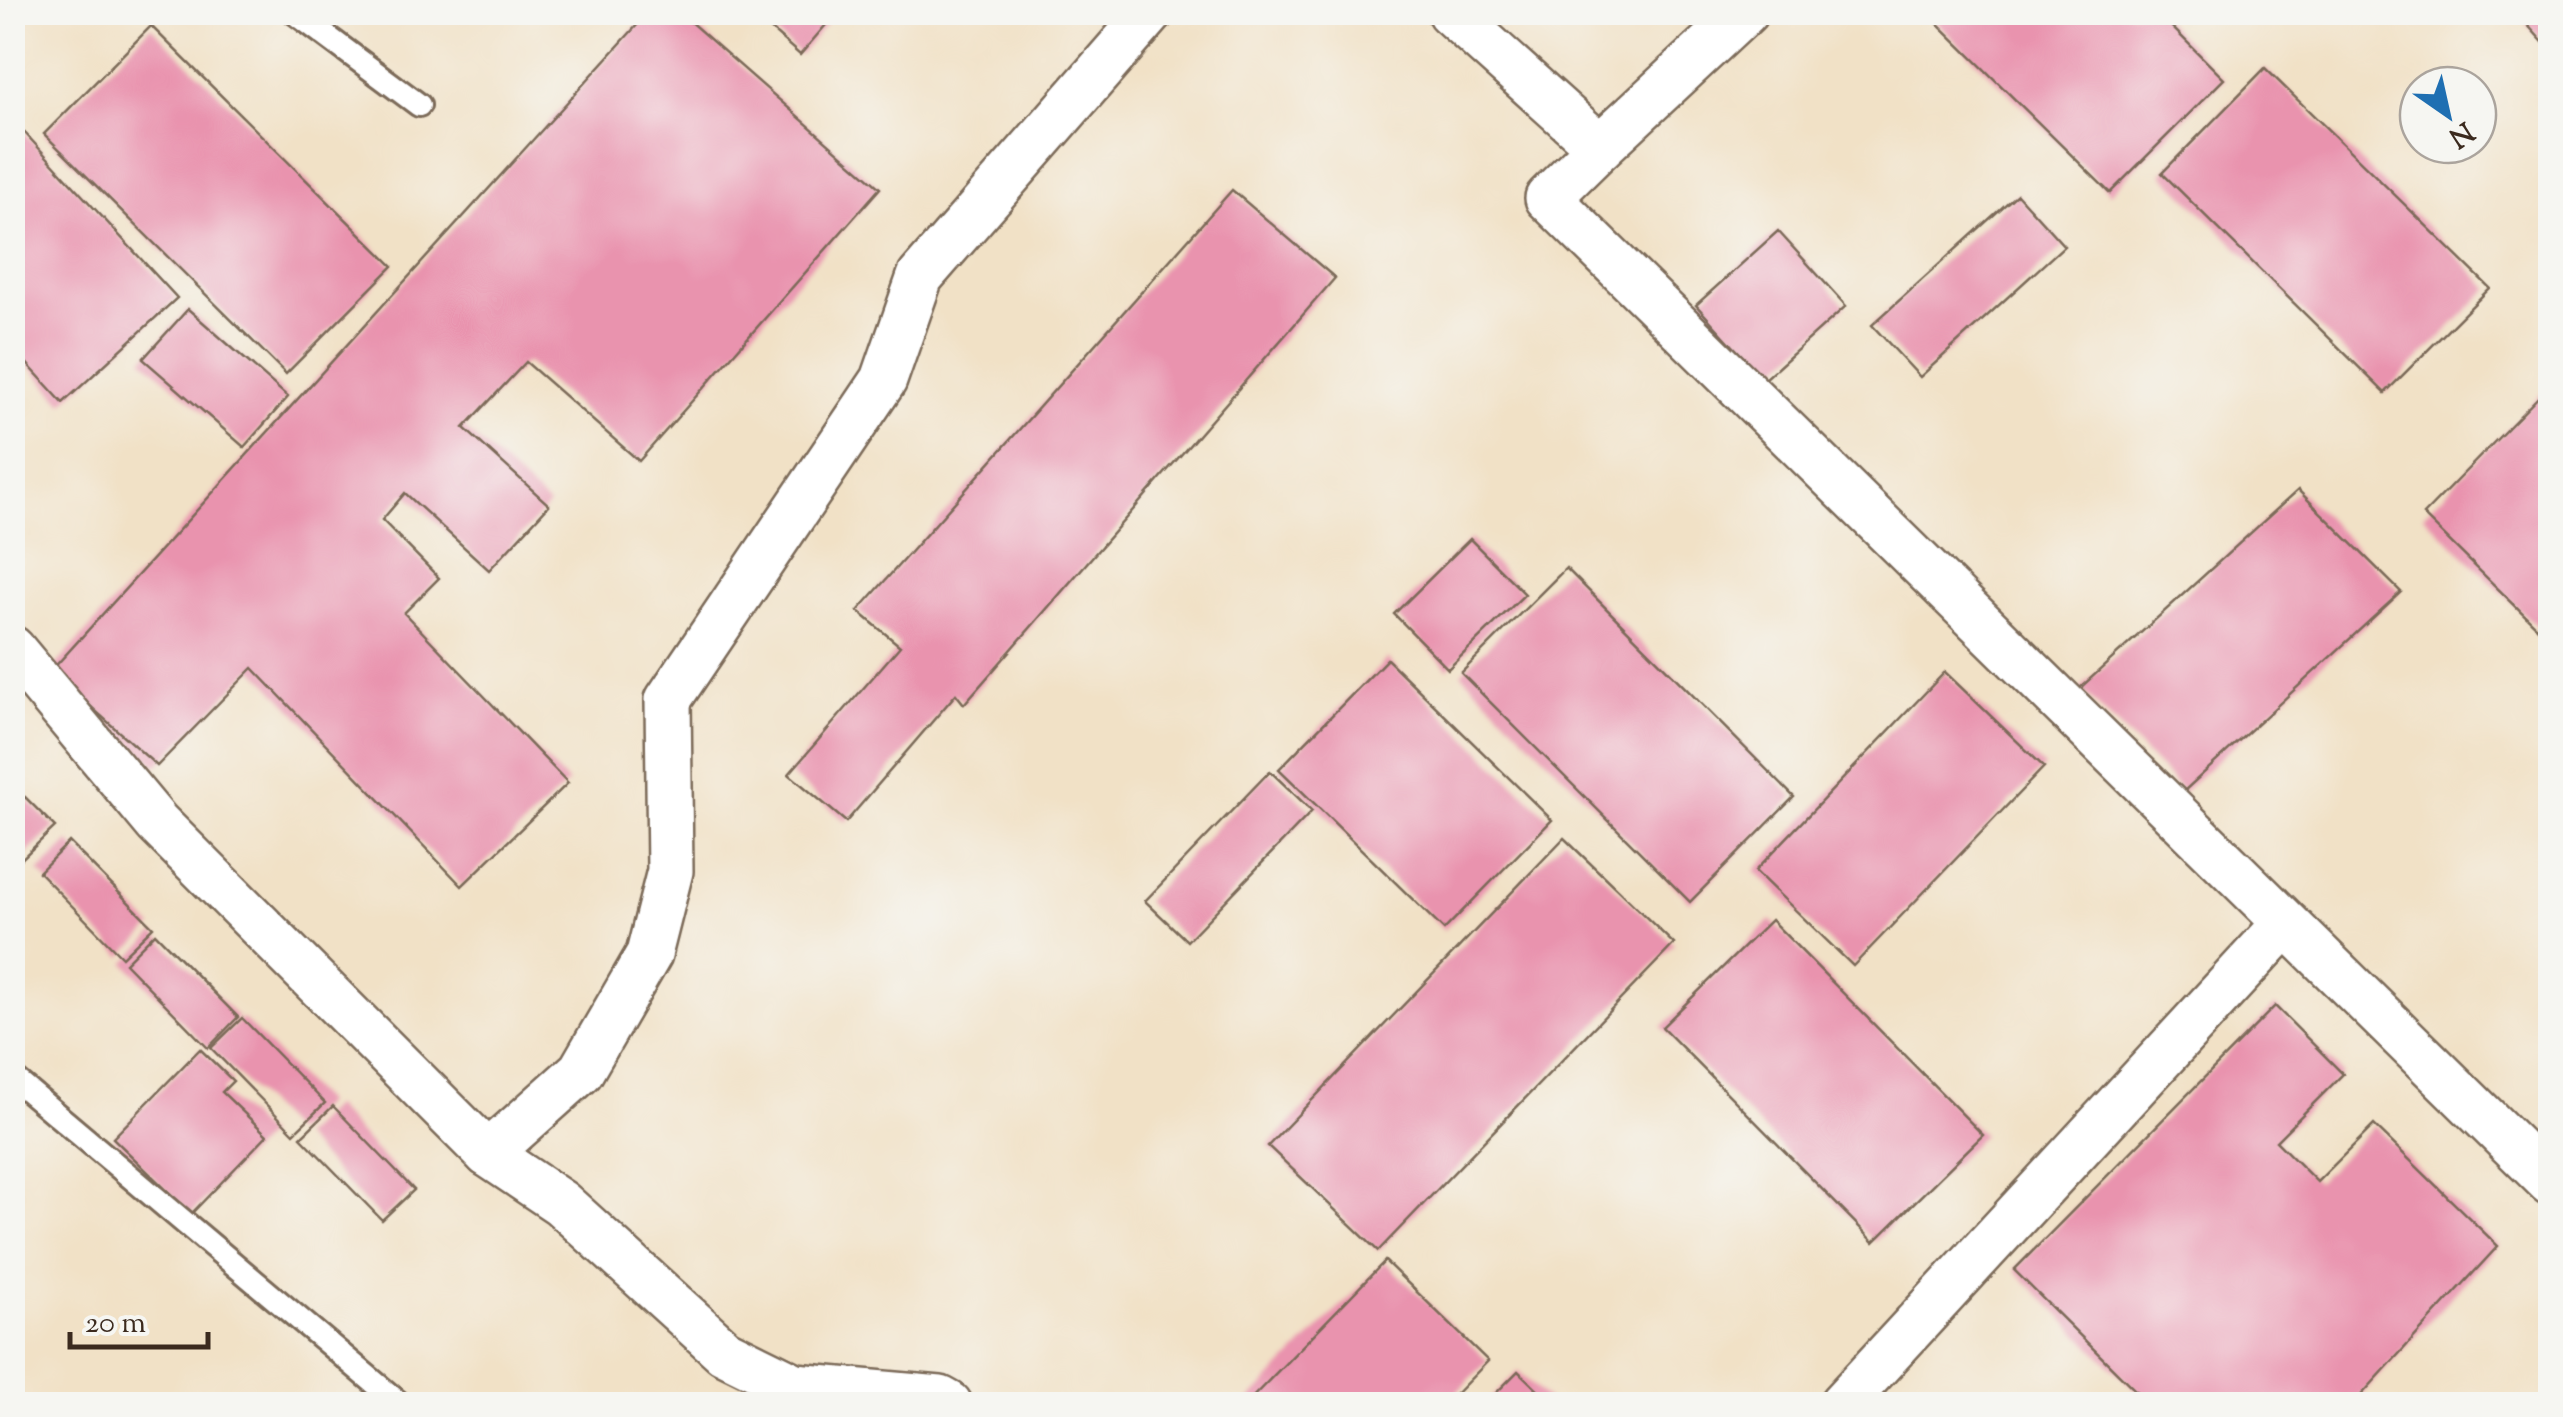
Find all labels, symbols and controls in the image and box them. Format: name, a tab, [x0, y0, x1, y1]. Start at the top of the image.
north arrow	[2398, 65, 2498, 165]
text: N	[2440, 110, 2481, 156]
scale bar	[70, 1287, 208, 1349]
text: 20 m	[85, 1303, 146, 1346]

